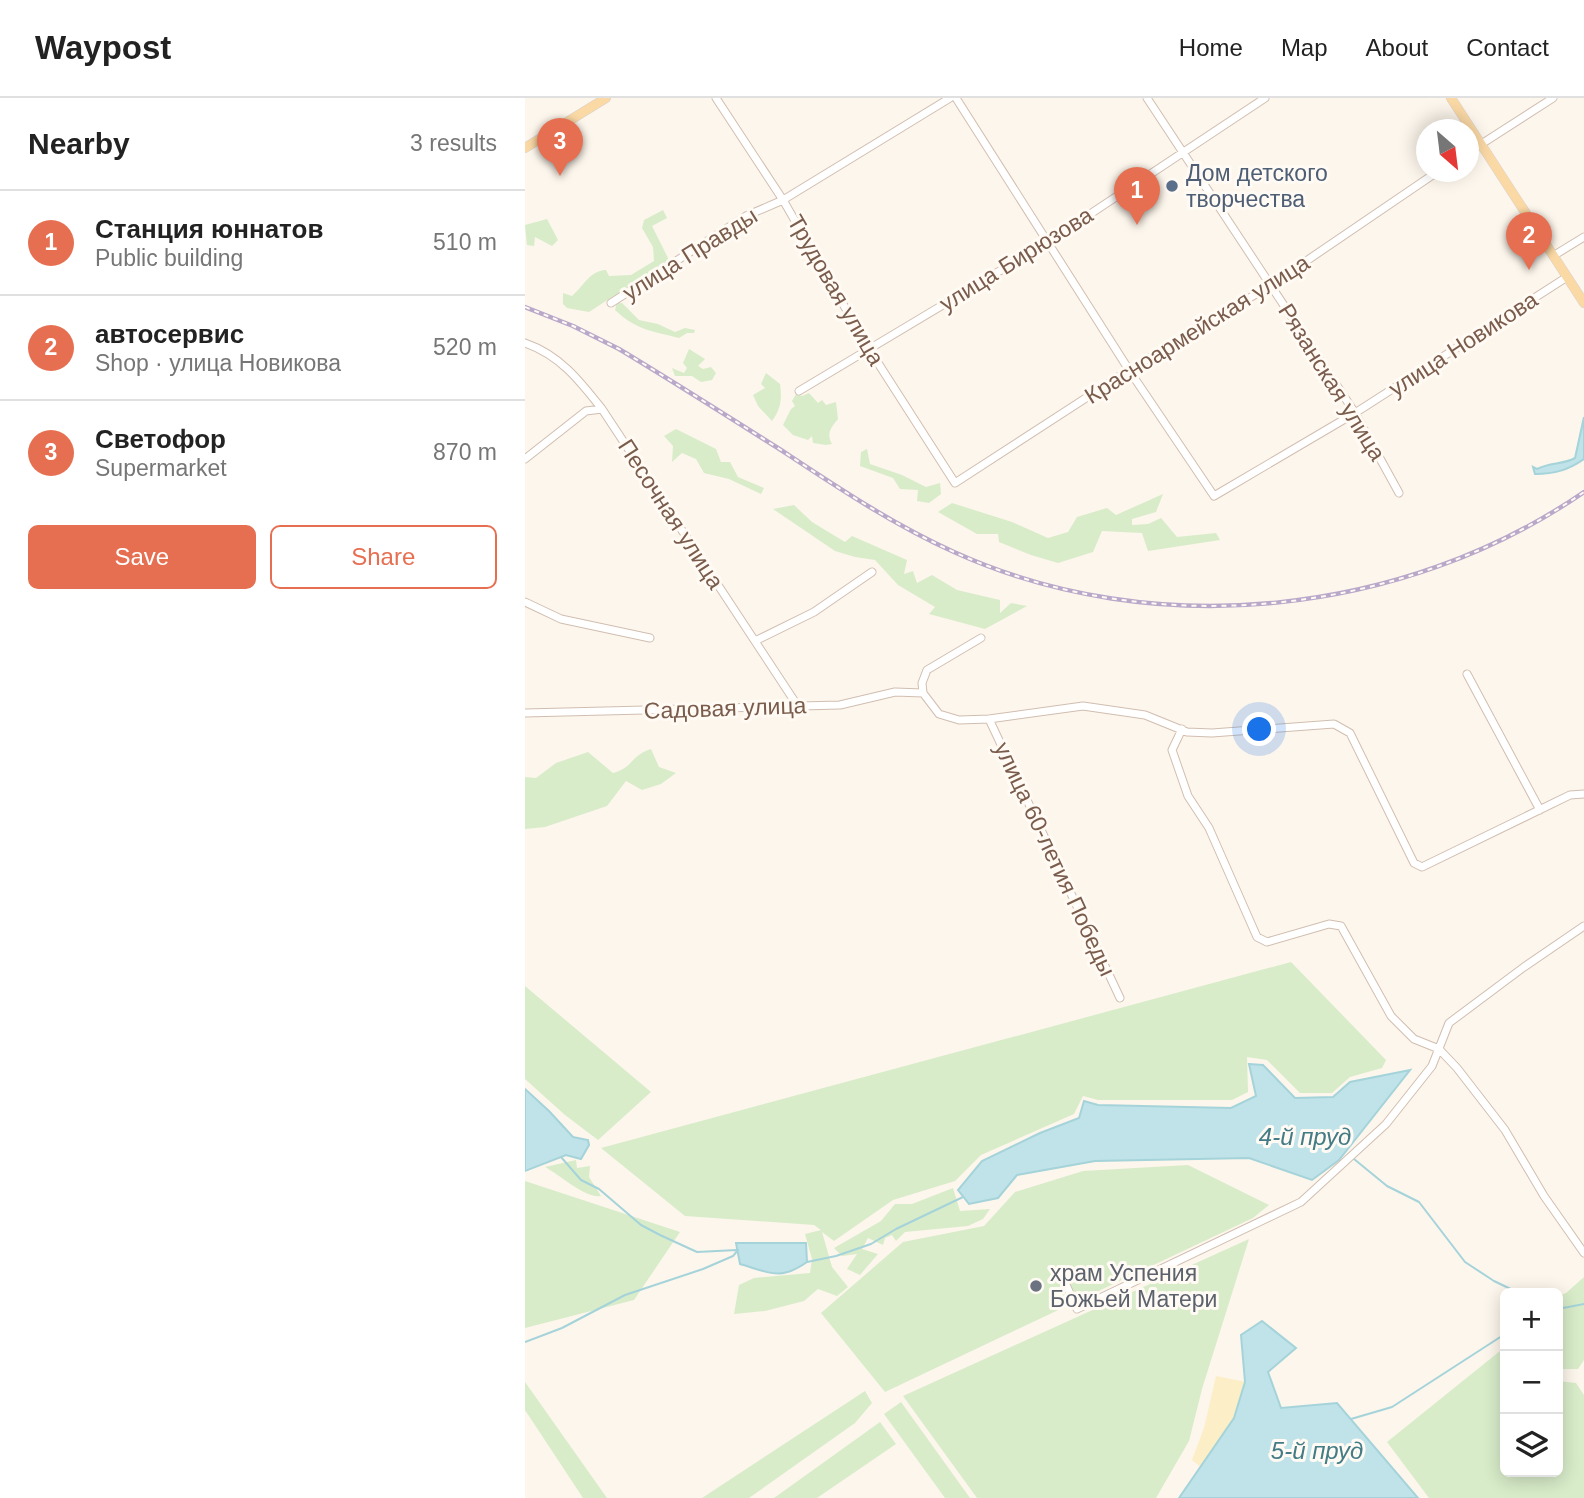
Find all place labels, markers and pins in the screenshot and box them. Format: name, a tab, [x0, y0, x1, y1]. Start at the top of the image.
pin: 3	[537, 118, 583, 176]
place label: Дом детского творчества	[1186, 160, 1328, 212]
pin: 1	[1114, 167, 1160, 225]
marker: Дом детского творчества	[1164, 178, 1180, 194]
pin: 2	[1506, 212, 1552, 270]
place label: храм Успения Божьей Матери	[1050, 1260, 1217, 1312]
marker: храм Успения Божьей Матери	[1028, 1278, 1044, 1294]

